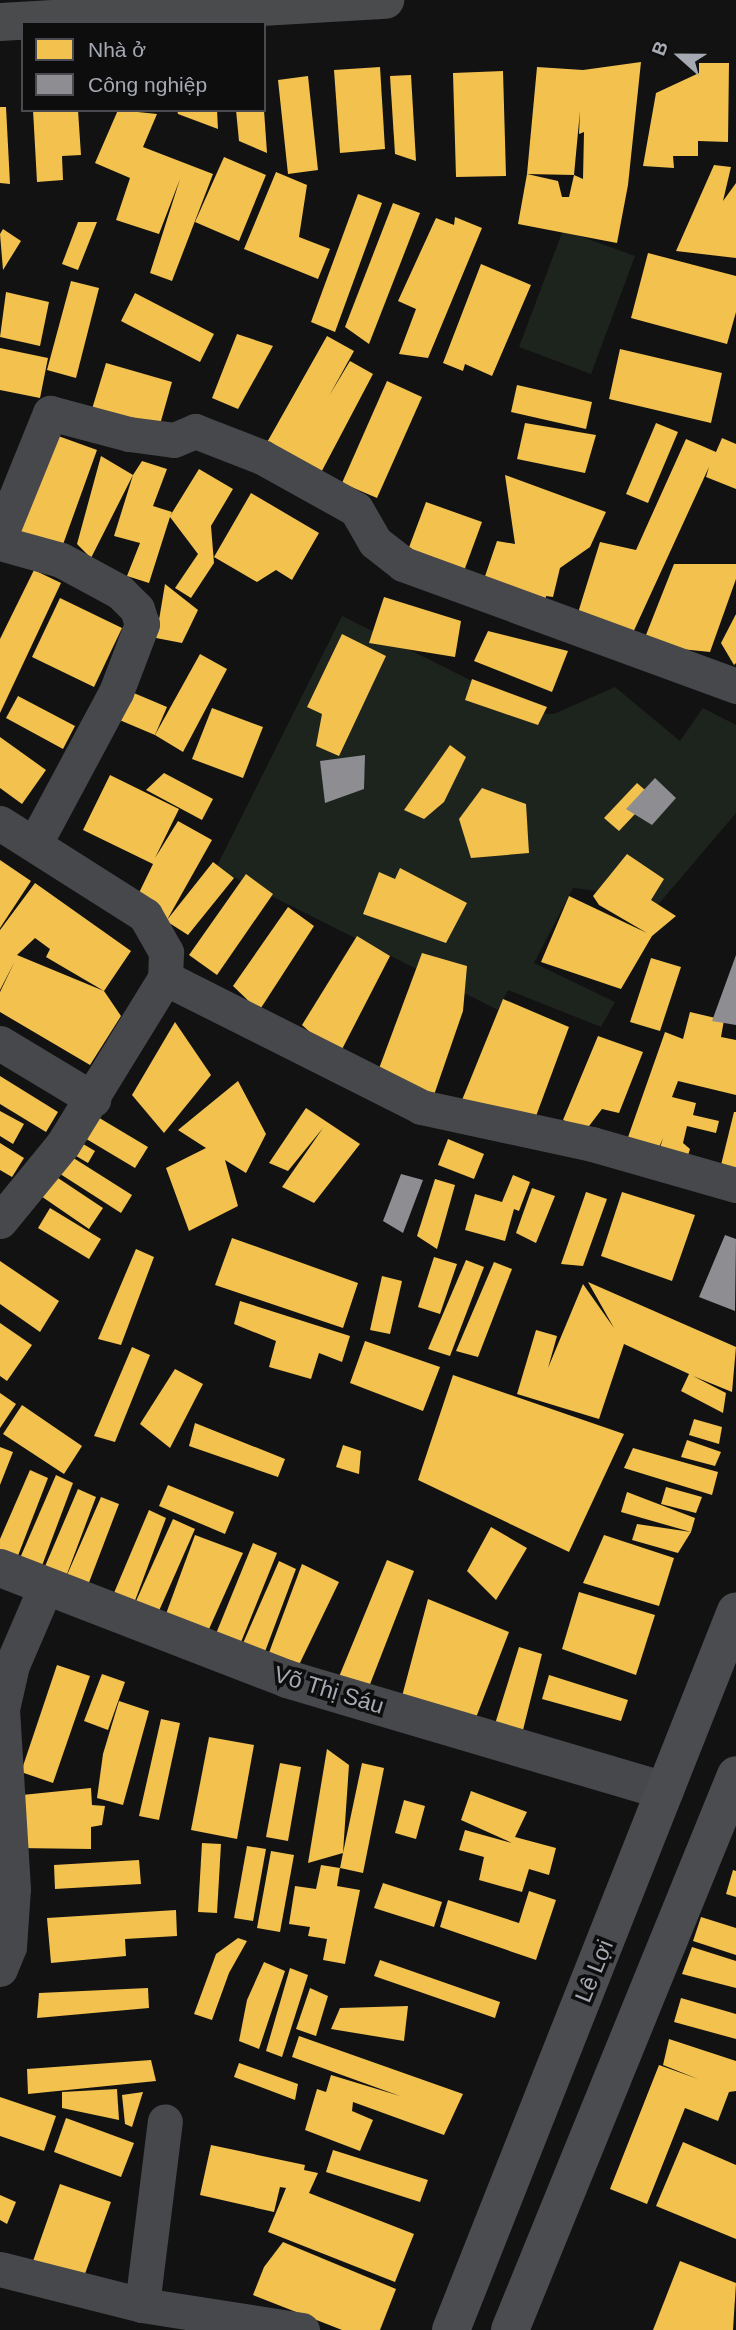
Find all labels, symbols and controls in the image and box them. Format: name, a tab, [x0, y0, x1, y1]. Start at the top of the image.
legend	[21, 21, 266, 112]
north arrow	[645, 21, 715, 91]
text: Nhà ở	[88, 38, 146, 61]
text: B	[648, 38, 672, 58]
text: Công nghiệp	[88, 73, 207, 96]
street label: Võ Thị Sáu	[271, 1660, 387, 1720]
street label: Lê Lợi	[569, 1936, 619, 2006]

